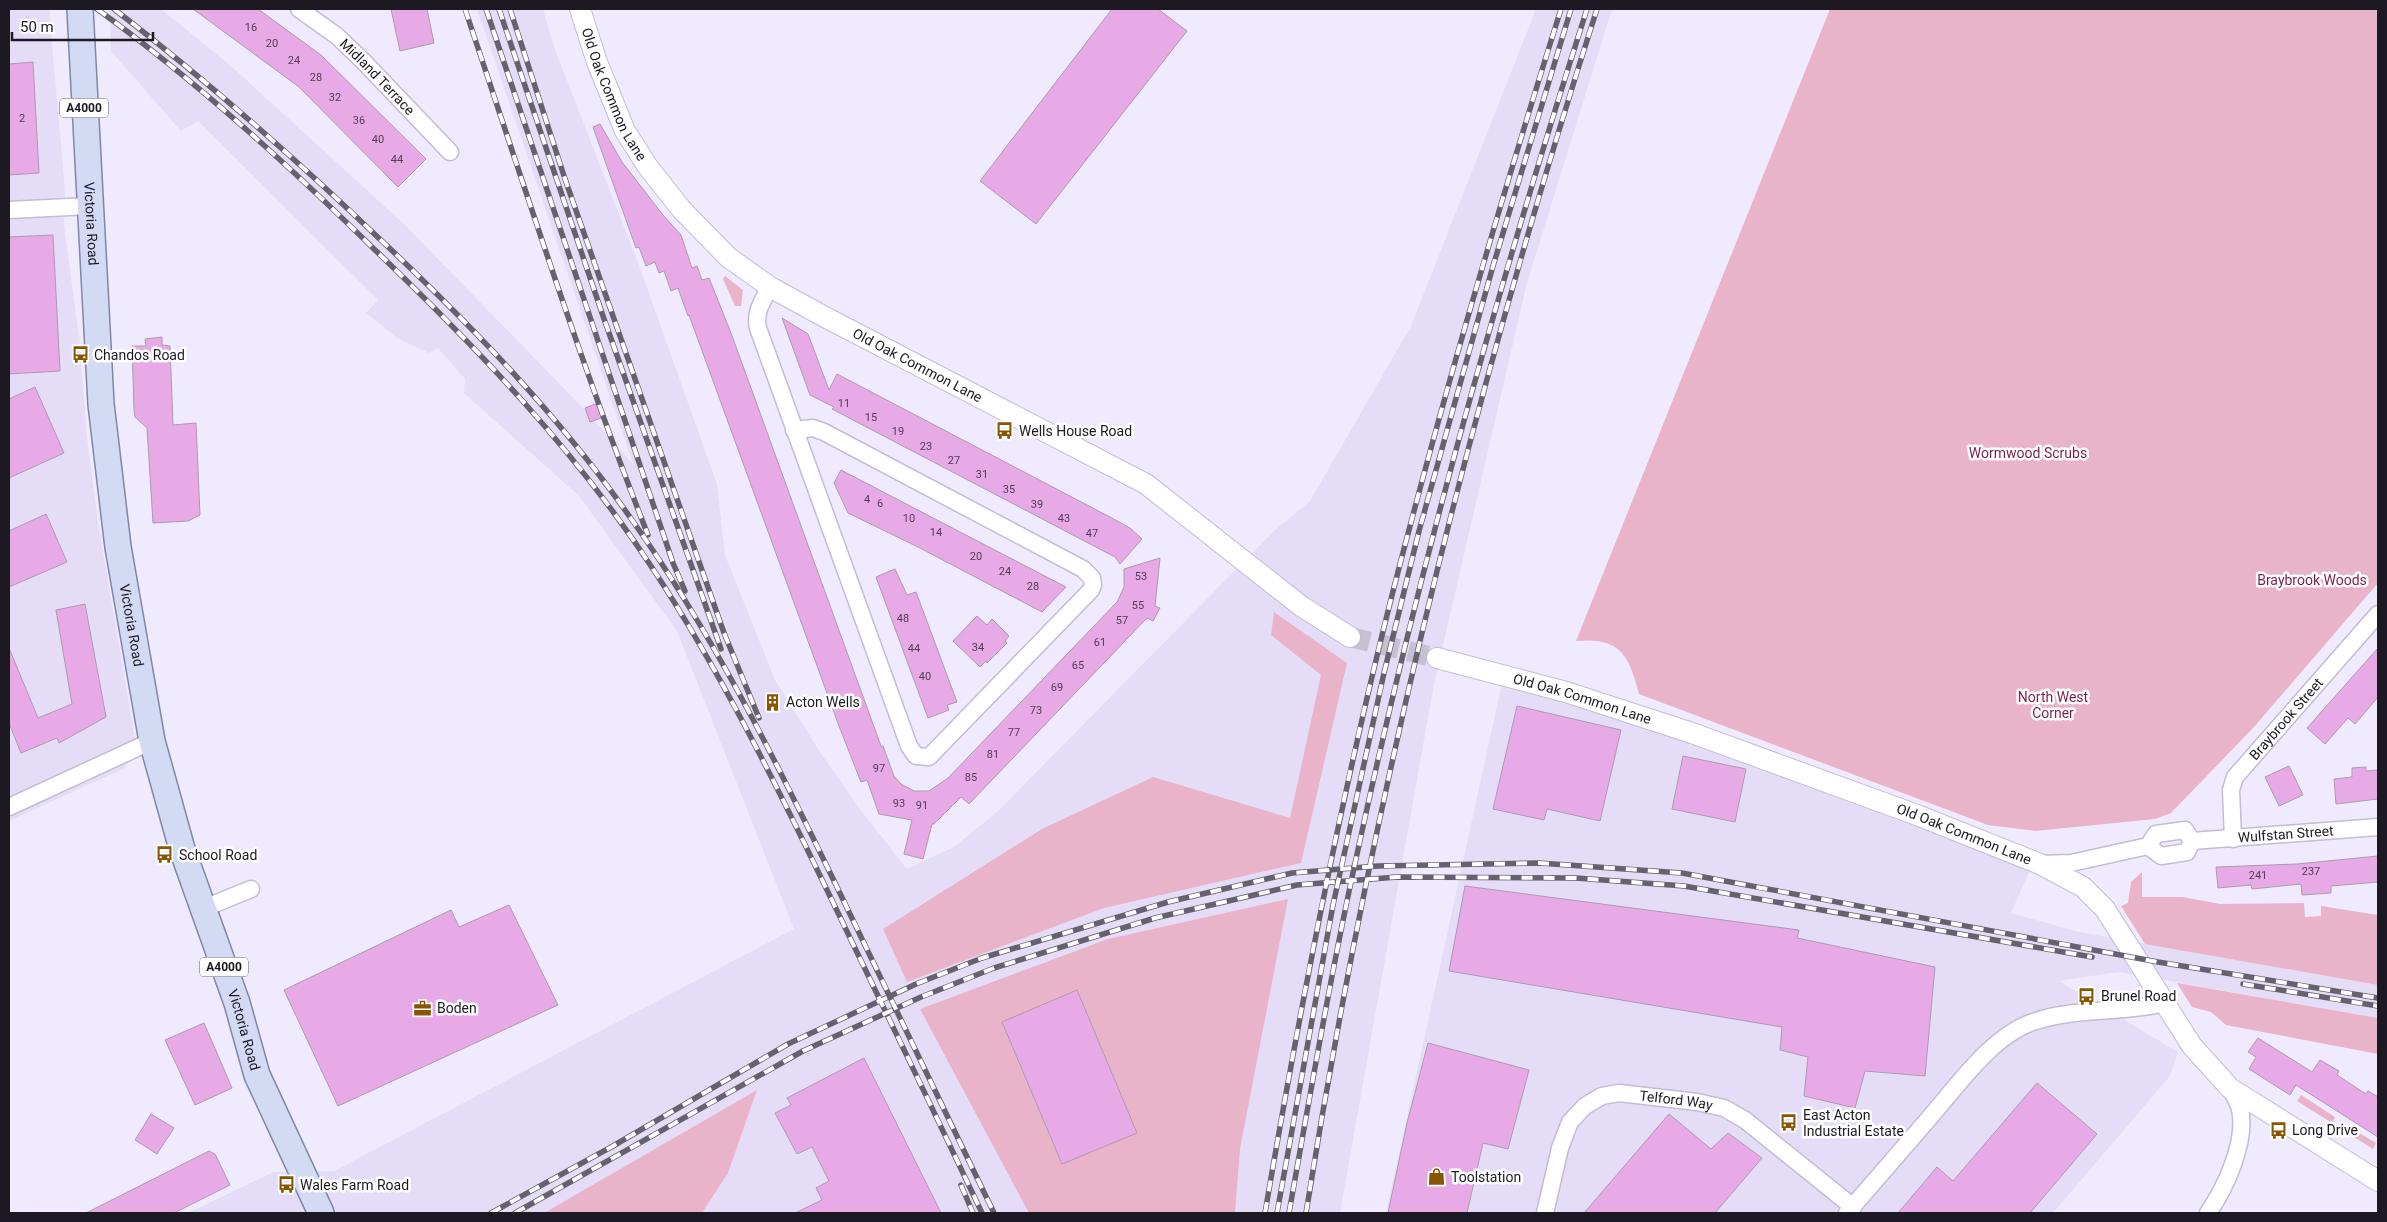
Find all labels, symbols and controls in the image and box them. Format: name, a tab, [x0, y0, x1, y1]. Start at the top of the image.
scale bar	[12, 10, 154, 42]
text: 50 m	[20, 18, 54, 36]
house number: 16	[245, 21, 257, 34]
street label: Old Oak Common Lane	[579, 26, 650, 164]
street label: Midland Terrace	[337, 35, 418, 118]
house number: 20	[266, 37, 278, 50]
house number: 24	[288, 54, 300, 67]
house number: 28	[310, 71, 322, 84]
house number: 32	[329, 91, 341, 104]
road number: A4000	[60, 99, 108, 118]
house number: 2	[19, 112, 25, 125]
house number: 36	[353, 114, 365, 127]
house number: 40	[372, 133, 384, 146]
house number: 44	[391, 153, 403, 166]
street label: Victoria Road	[81, 182, 102, 266]
street label: Old Oak Common Lane	[850, 325, 985, 405]
bus stop icon: Chandos Road	[70, 345, 90, 365]
place label: Chandos Road	[94, 347, 185, 363]
house number: 11	[838, 397, 850, 410]
house number: 15	[865, 411, 877, 424]
bus stop icon: Wells House Road	[995, 421, 1015, 441]
place label: Wells House Road	[1019, 423, 1132, 439]
house number: 19	[892, 425, 904, 438]
house number: 23	[920, 440, 932, 453]
park label: Wormwood Scrubs	[1969, 445, 2087, 461]
house number: 27	[948, 454, 960, 467]
house number: 31	[976, 468, 988, 481]
house number: 35	[1003, 483, 1015, 496]
house number: 4	[864, 493, 870, 506]
house number: 6	[877, 497, 883, 510]
house number: 39	[1031, 498, 1043, 511]
house number: 10	[903, 512, 915, 525]
house number: 43	[1058, 512, 1070, 525]
house number: 14	[930, 526, 942, 539]
house number: 47	[1086, 527, 1098, 540]
house number: 20	[970, 550, 982, 563]
house number: 24	[999, 565, 1011, 578]
house number: 53	[1135, 570, 1147, 583]
park label: Braybrook Woods	[2257, 572, 2367, 588]
house number: 28	[1027, 580, 1039, 593]
street label: Victoria Road	[117, 583, 147, 668]
house number: 55	[1132, 599, 1144, 612]
house number: 48	[897, 612, 909, 625]
house number: 57	[1116, 614, 1128, 627]
house number: 61	[1094, 636, 1106, 649]
house number: 34	[972, 641, 984, 654]
house number: 44	[908, 642, 920, 655]
house number: 65	[1072, 659, 1084, 672]
house number: 40	[919, 670, 931, 683]
street label: Old Oak Common Lane	[1512, 670, 1653, 727]
street label: Braybrook Street	[2246, 674, 2326, 763]
house number: 69	[1051, 681, 1063, 694]
park label: North West Corner	[2018, 689, 2089, 721]
building icon: Acton Wells	[762, 692, 782, 712]
place label: Acton Wells	[786, 694, 860, 710]
house number: 73	[1030, 704, 1042, 717]
house number: 77	[1008, 726, 1020, 739]
house number: 81	[987, 748, 999, 761]
house number: 97	[873, 762, 885, 775]
house number: 85	[965, 771, 977, 784]
house number: 93	[893, 797, 905, 810]
house number: 91	[916, 799, 928, 812]
street label: Old Oak Common Lane	[1894, 800, 2034, 868]
street label: Wulfstan Street	[2237, 822, 2335, 846]
bus stop icon: School Road	[155, 845, 175, 865]
place label: School Road	[179, 847, 257, 863]
house number: 237	[2302, 865, 2320, 878]
house number: 241	[2249, 869, 2267, 882]
road number: A4000	[200, 958, 248, 976]
bus stop icon: Brunel Road	[2077, 986, 2097, 1006]
street label: Victoria Road	[225, 987, 263, 1072]
place label: Brunel Road	[2101, 988, 2176, 1004]
office icon: Boden	[413, 998, 433, 1018]
place label: Boden	[437, 1000, 477, 1016]
street label: Telford Way	[1639, 1087, 1715, 1113]
place label: East Acton Industrial Estate	[1803, 1107, 1904, 1139]
bus stop icon: East Acton Industrial Estate	[1779, 1113, 1799, 1133]
bus stop icon: Long Drive	[2268, 1120, 2288, 1140]
place label: Long Drive	[2292, 1122, 2358, 1138]
shop icon: Toolstation	[1427, 1167, 1447, 1187]
place label: Toolstation	[1451, 1169, 1521, 1185]
bus stop icon: Wales Farm Road	[276, 1175, 296, 1195]
place label: Wales Farm Road	[300, 1177, 409, 1193]

